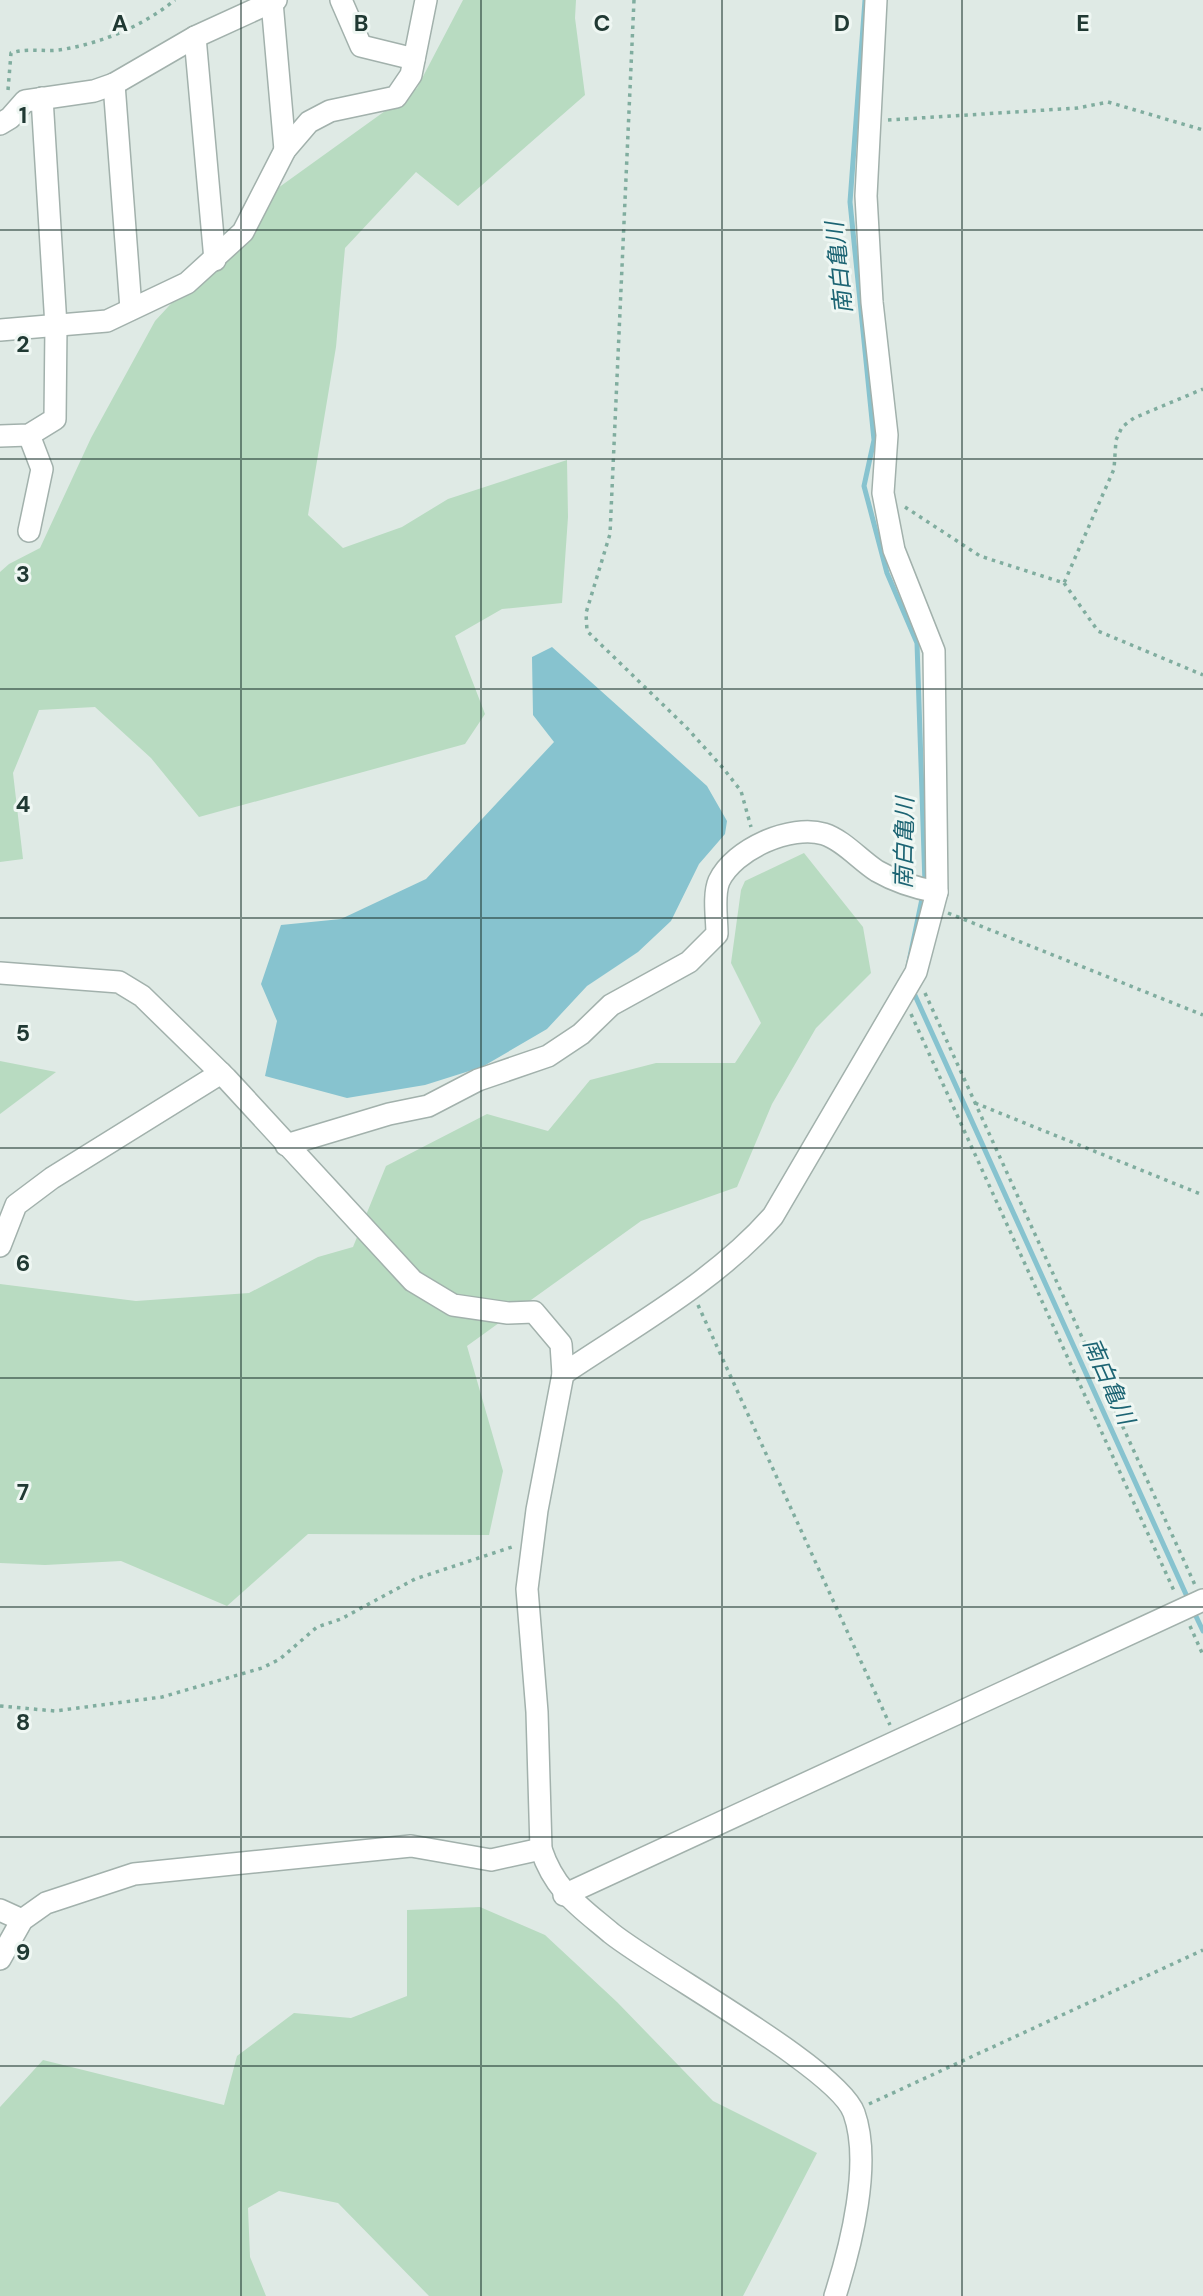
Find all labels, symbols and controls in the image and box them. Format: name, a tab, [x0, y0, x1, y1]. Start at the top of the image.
text: A	[112, 8, 128, 38]
text: B	[354, 8, 368, 38]
text: C	[594, 8, 610, 38]
text: D	[834, 8, 850, 38]
text: E	[1076, 8, 1090, 38]
text: 1	[19, 100, 27, 130]
water label: 南白亀川	[819, 218, 859, 315]
text: 2	[16, 329, 30, 359]
text: 3	[16, 559, 30, 589]
text: 4	[16, 789, 31, 819]
water label: 南白亀川	[888, 794, 920, 889]
text: 5	[16, 1018, 30, 1048]
text: 6	[16, 1248, 30, 1278]
water label: 南白亀川	[1077, 1333, 1143, 1432]
text: 7	[17, 1477, 29, 1507]
text: 8	[16, 1707, 30, 1737]
text: 9	[16, 1937, 30, 1967]

